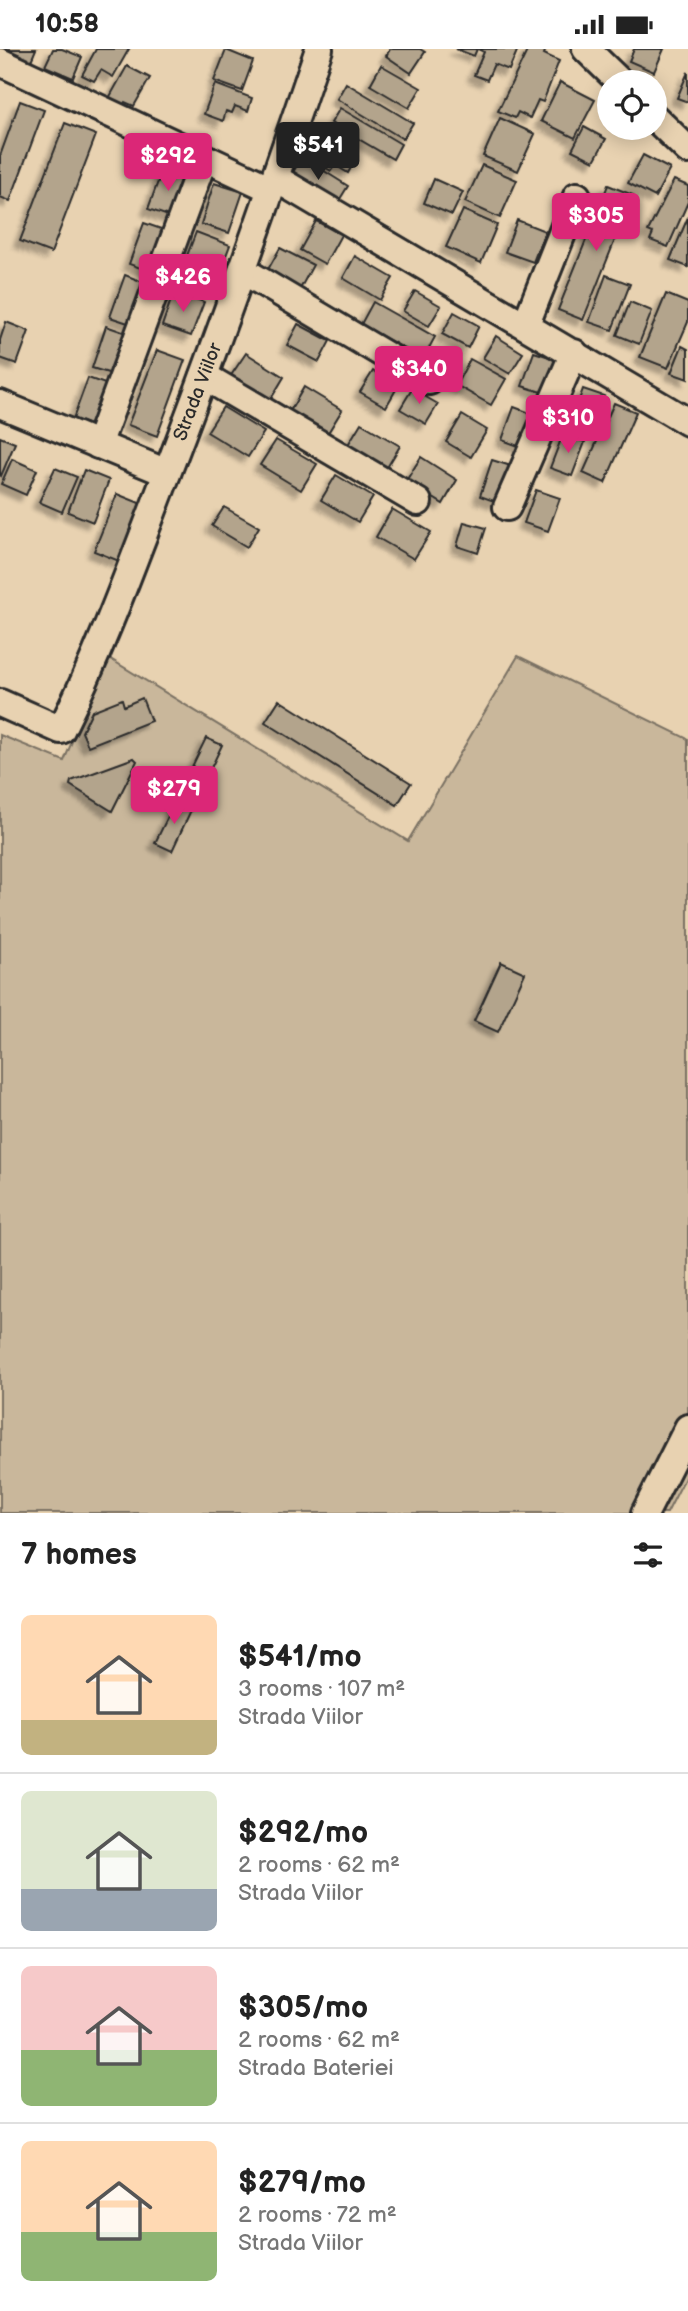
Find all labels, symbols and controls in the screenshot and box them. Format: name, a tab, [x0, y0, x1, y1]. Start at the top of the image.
text: 10:58	[35, 9, 99, 40]
map controls	[597, 70, 667, 140]
button: locate	[597, 70, 667, 140]
pin: $541	[277, 123, 359, 182]
text: $541	[292, 131, 344, 159]
pin: $292	[127, 134, 209, 193]
text: $292	[140, 142, 196, 170]
pin: $305	[555, 193, 637, 253]
text: $305	[568, 202, 624, 230]
pin: $426	[142, 254, 224, 314]
text: $426	[155, 263, 211, 291]
street label: Strada Viilor	[169, 339, 228, 444]
pin: $340	[378, 347, 460, 406]
text: $340	[391, 355, 447, 383]
pin: $310	[527, 395, 609, 455]
text: $310	[542, 404, 594, 432]
pin: $279	[133, 767, 215, 826]
text: $279	[147, 775, 201, 803]
icon: filters	[629, 1536, 667, 1574]
text: 7 homes	[21, 1537, 137, 1573]
text: $541/mo	[238, 1639, 362, 1675]
icon: home	[77, 1643, 161, 1727]
text: 3 rooms · 107 m²	[238, 1675, 405, 1703]
text: Strada Viilor	[238, 1703, 363, 1731]
text: $292/mo	[238, 1815, 368, 1851]
icon: home	[77, 1819, 161, 1903]
text: 2 rooms · 62 m²	[238, 1851, 400, 1879]
text: Strada Viilor	[238, 1879, 363, 1907]
text: $305/mo	[238, 1990, 368, 2026]
icon: home	[77, 1994, 161, 2078]
text: 2 rooms · 62 m²	[238, 2026, 400, 2054]
text: Strada Bateriei	[238, 2054, 394, 2082]
text: $279/mo	[238, 2165, 366, 2201]
icon: home	[77, 2169, 161, 2253]
text: 2 rooms · 72 m²	[238, 2201, 397, 2229]
text: Strada Viilor	[238, 2229, 363, 2257]

